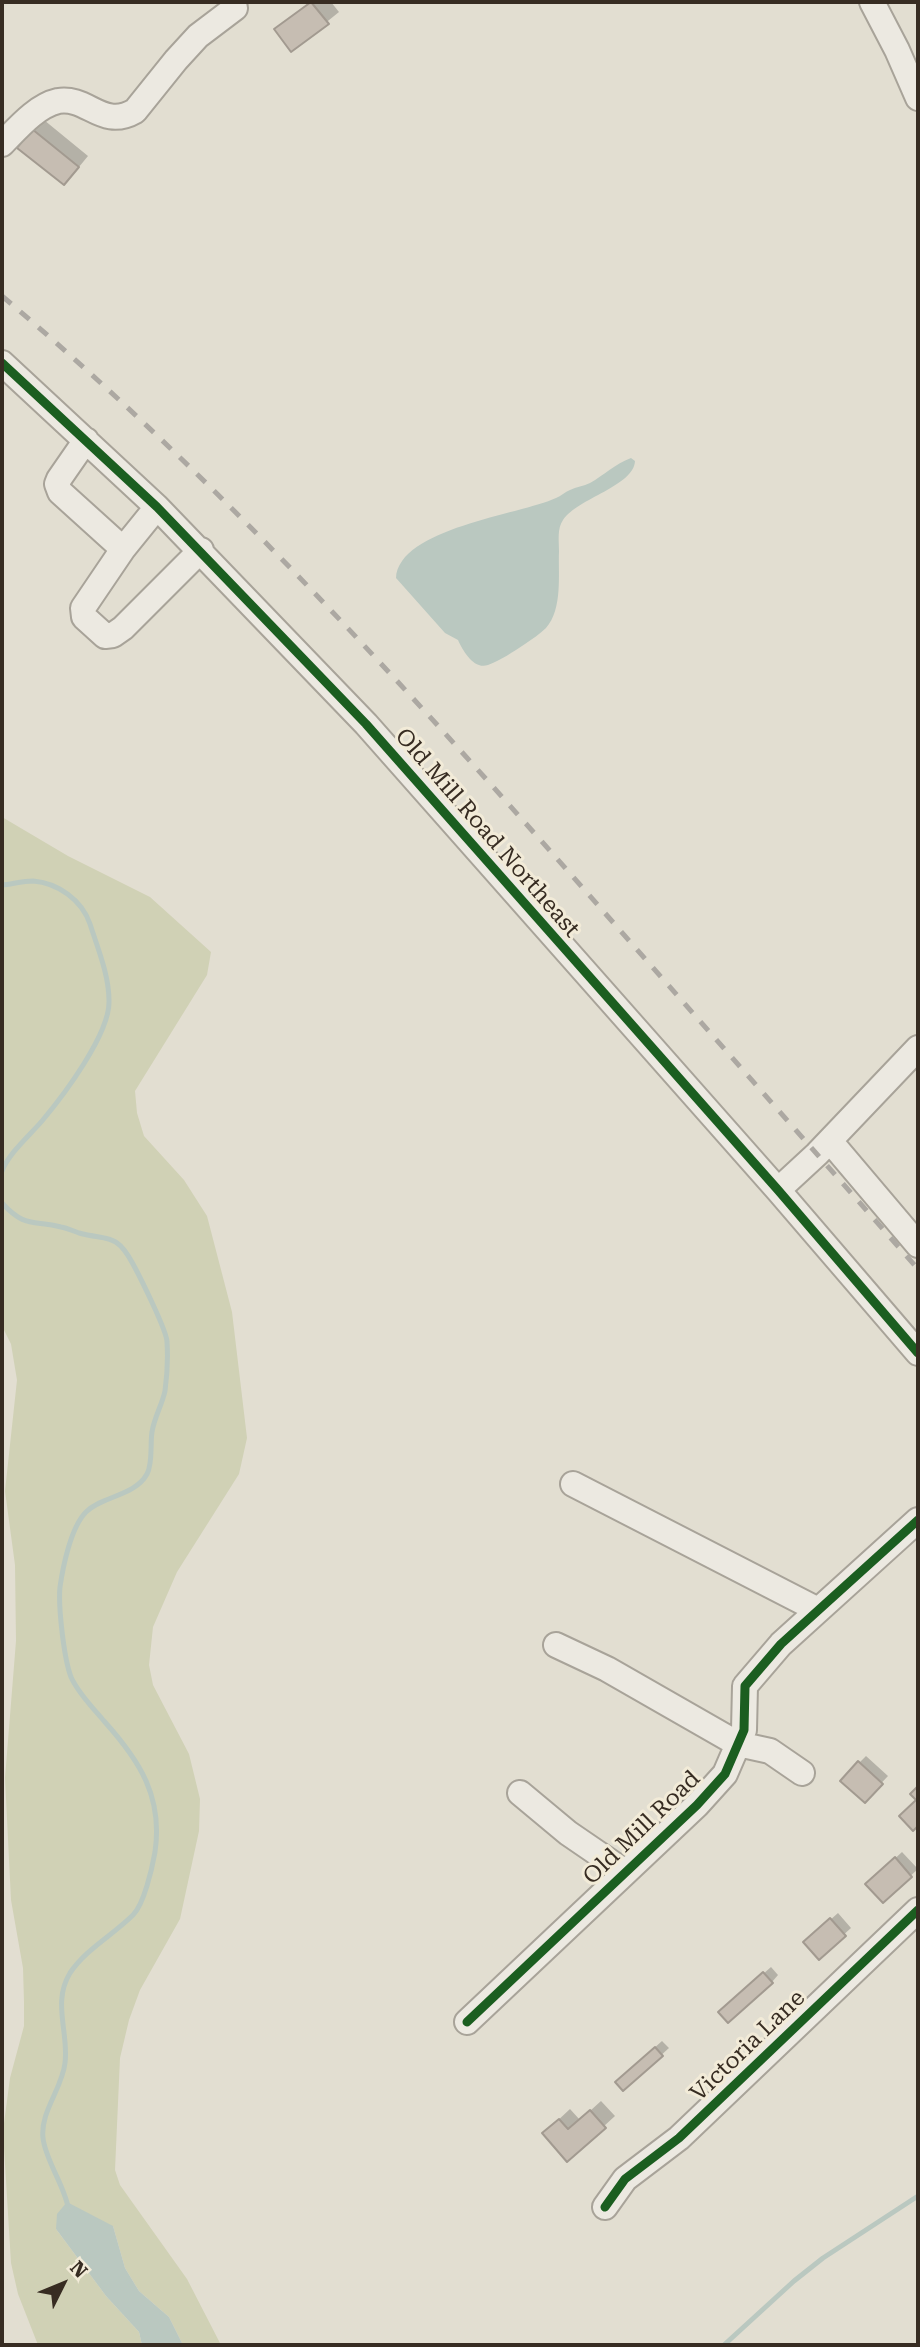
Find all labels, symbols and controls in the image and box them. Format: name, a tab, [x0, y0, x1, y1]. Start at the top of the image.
street label: Old Mill Road Northeast	[389, 723, 585, 943]
street label: Old Mill Road	[578, 1765, 706, 1891]
street label: Victoria Lane	[685, 1985, 811, 2107]
north arrow	[28, 2249, 98, 2319]
text: N	[65, 2256, 92, 2283]

